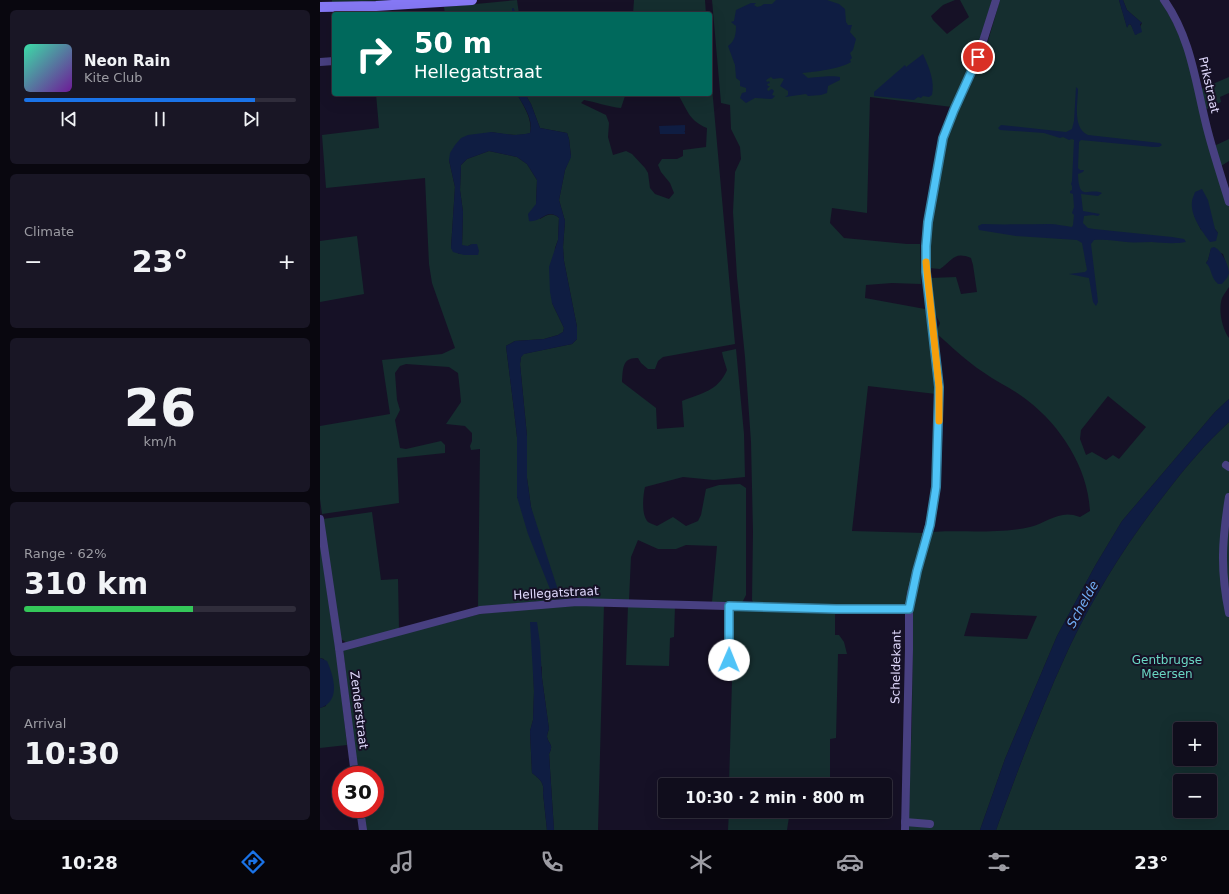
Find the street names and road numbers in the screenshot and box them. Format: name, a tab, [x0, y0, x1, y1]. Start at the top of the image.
street label: Prikstraat	[1196, 55, 1222, 115]
street label: Hellegatstraat	[513, 584, 599, 602]
street label: Scheldekant	[888, 630, 904, 704]
street label: Zenderstraat	[347, 670, 371, 750]

